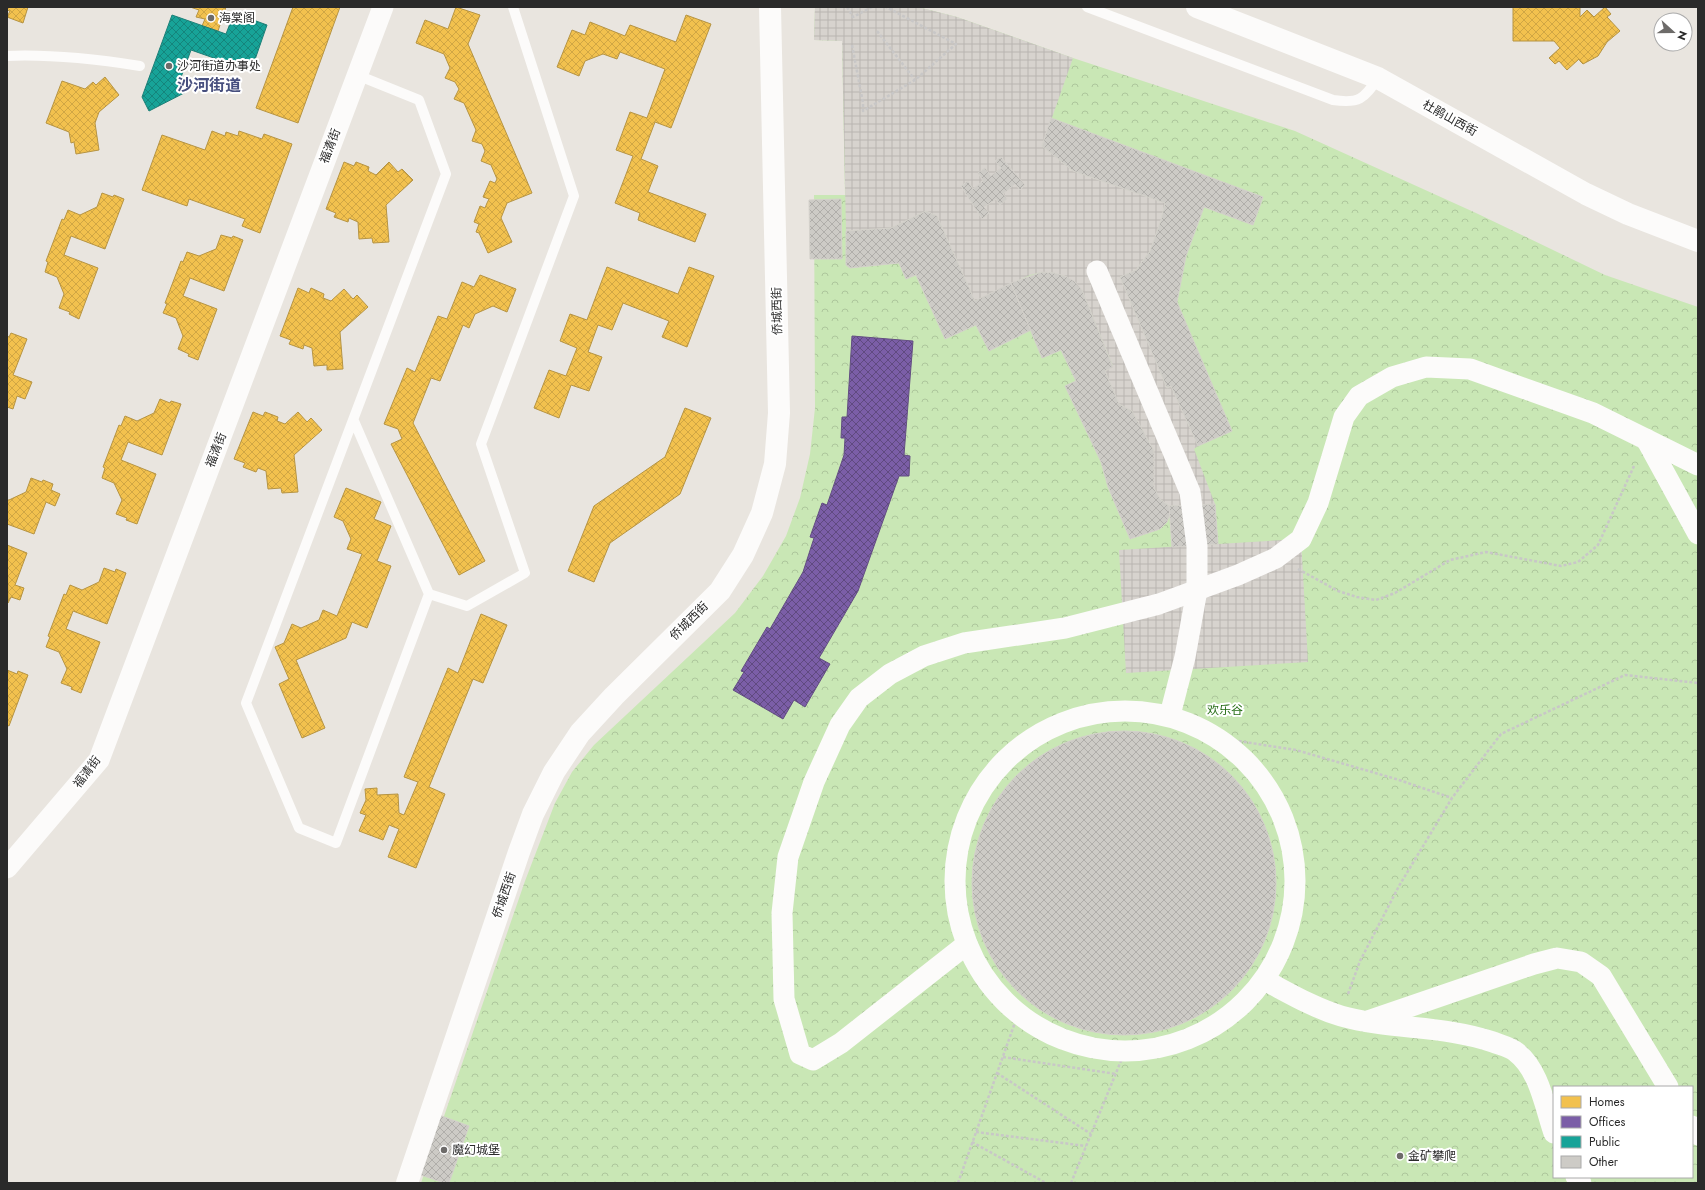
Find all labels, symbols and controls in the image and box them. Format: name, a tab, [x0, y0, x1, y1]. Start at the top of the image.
place label: 海棠阁	[219, 9, 255, 27]
north arrow	[1653, 12, 1693, 52]
marker: 海棠阁	[206, 13, 216, 23]
text: N	[1673, 29, 1691, 43]
place label: 沙河街道办事处	[177, 57, 261, 75]
marker: 沙河街道办事处	[164, 61, 174, 71]
district label: 沙河街道	[177, 74, 241, 97]
street label: 杜鹃山西街	[1419, 96, 1481, 140]
street label: 福清街	[315, 126, 345, 166]
street label: 侨城西街	[768, 287, 786, 335]
street label: 福清街	[201, 430, 231, 470]
street label: 侨城西街	[666, 598, 712, 644]
park label: 欢乐谷	[1207, 701, 1243, 719]
street label: 福清街	[69, 752, 105, 792]
street label: 侨城西街	[488, 869, 520, 921]
legend	[1553, 1086, 1693, 1178]
text: Homes	[1589, 1093, 1625, 1111]
text: Offices	[1589, 1113, 1625, 1131]
text: Public	[1589, 1133, 1620, 1151]
place label: 魔幻城堡	[452, 1141, 500, 1159]
marker: 魔幻城堡	[439, 1145, 449, 1155]
place label: 金矿攀爬	[1408, 1147, 1456, 1165]
marker: 金矿攀爬	[1395, 1151, 1405, 1161]
text: Other	[1589, 1153, 1619, 1171]

